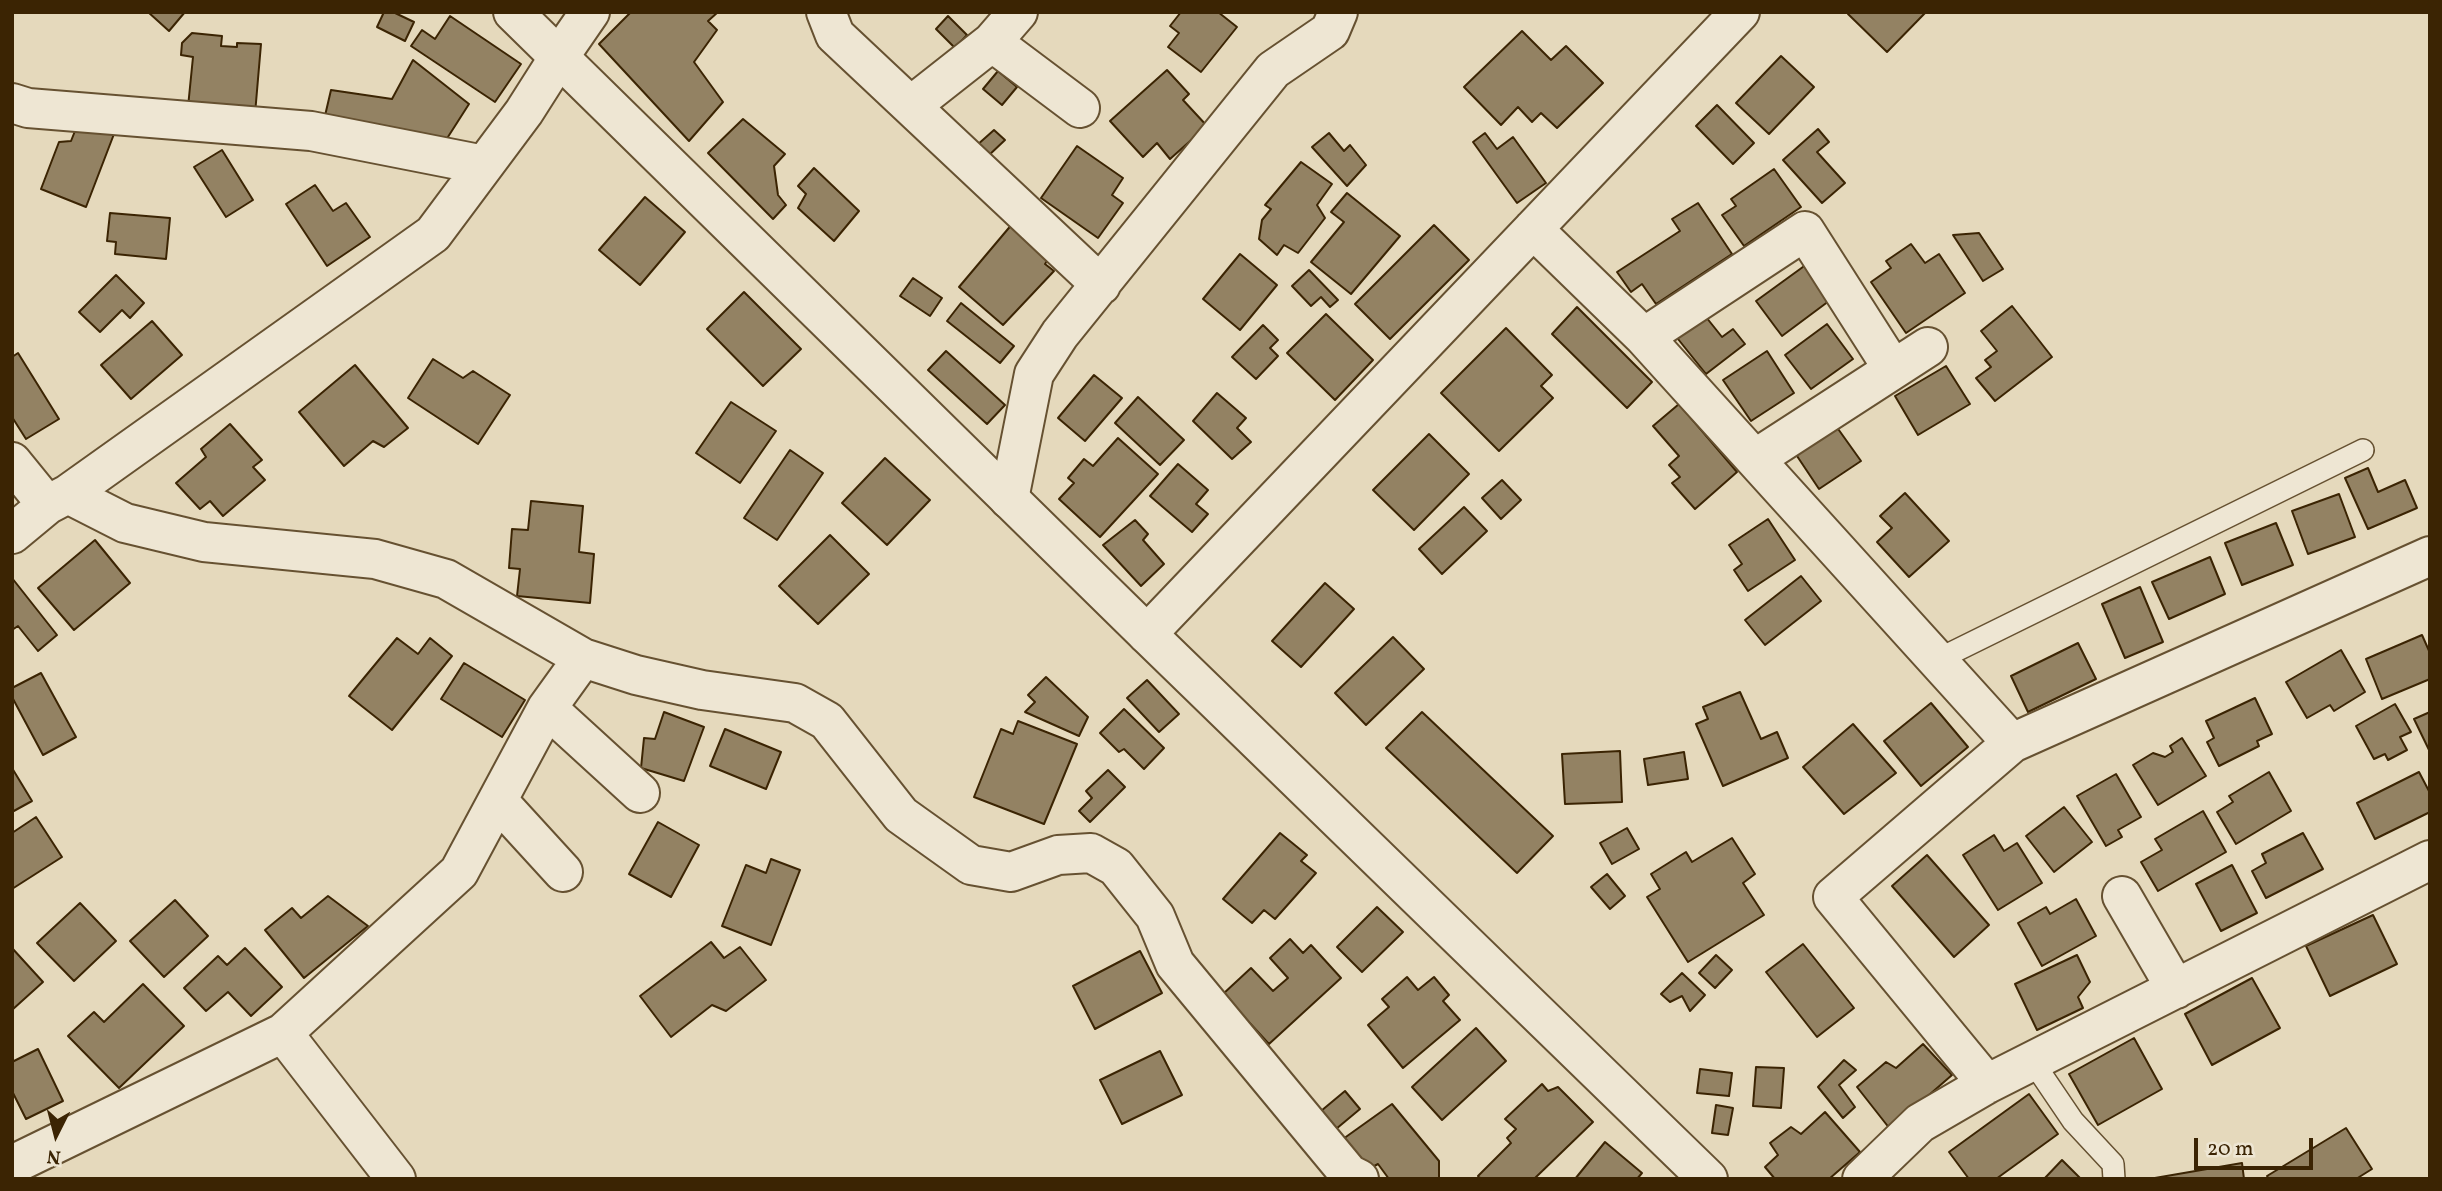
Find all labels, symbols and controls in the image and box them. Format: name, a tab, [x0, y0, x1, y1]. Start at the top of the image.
north arrow	[21, 1100, 91, 1170]
scale bar	[2197, 1124, 2316, 1168]
text: 20 m	[2207, 1135, 2253, 1164]
text: N	[46, 1142, 62, 1170]

